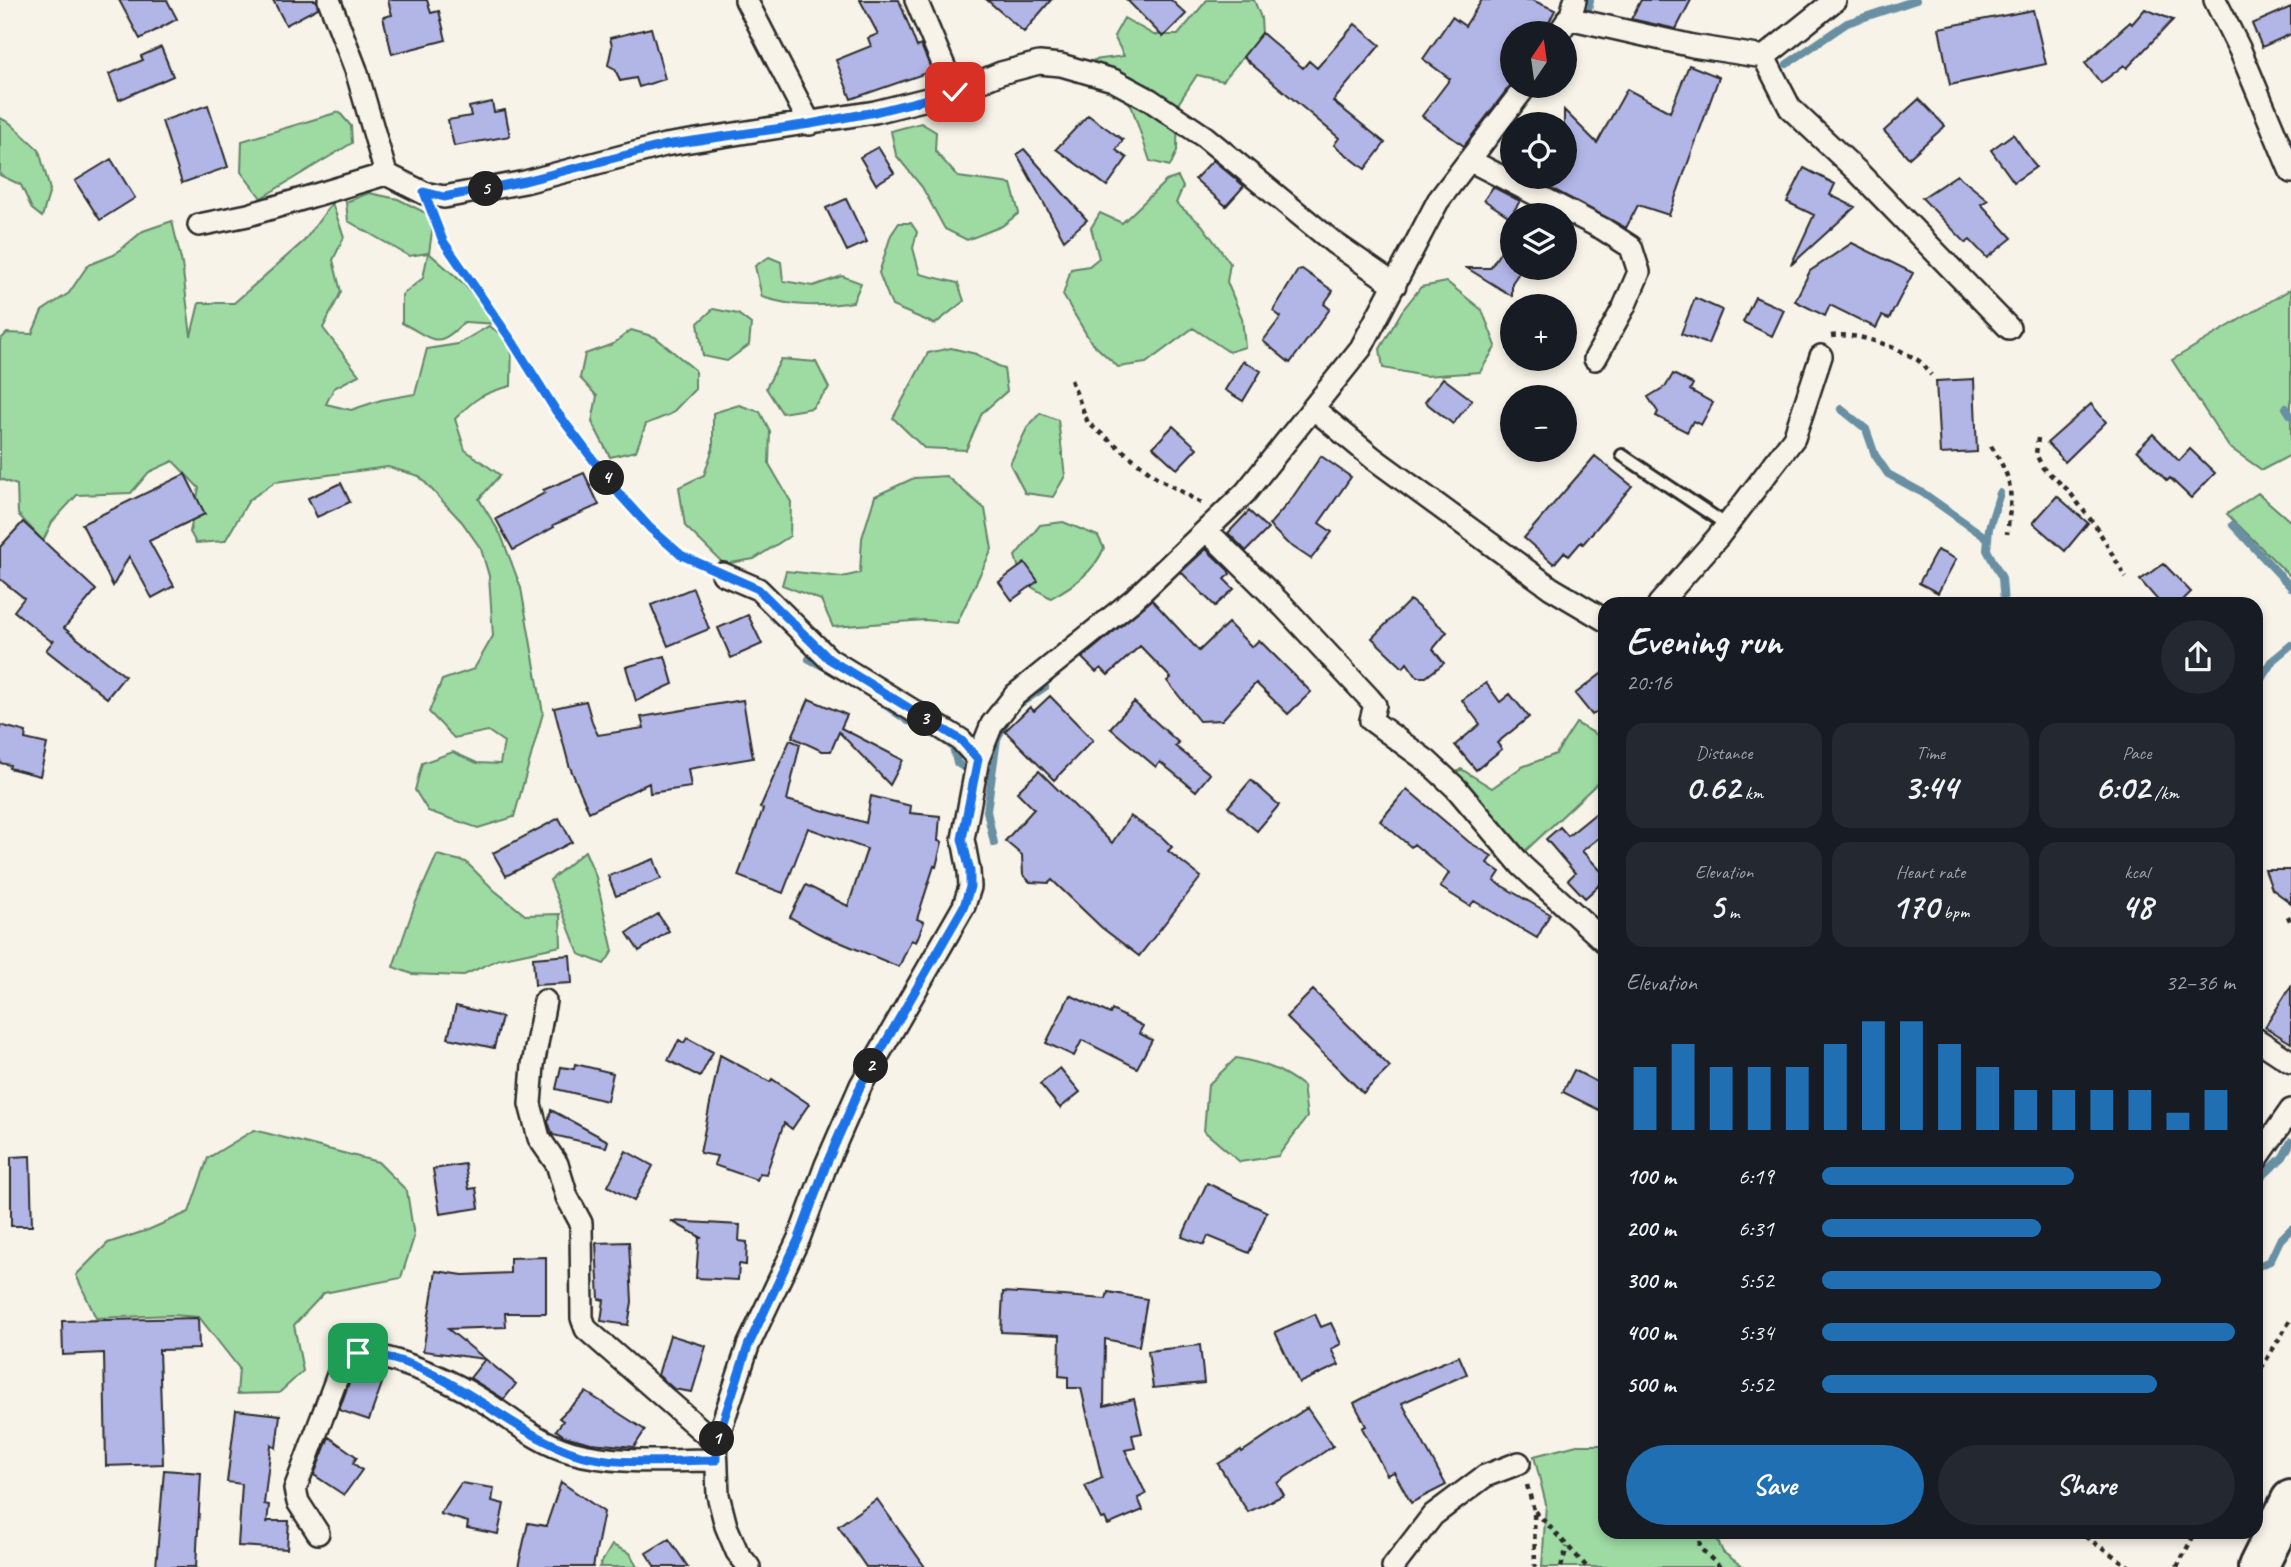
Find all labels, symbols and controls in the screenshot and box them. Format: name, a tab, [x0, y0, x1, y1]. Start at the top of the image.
north arrow	[1500, 21, 1577, 98]
map controls	[1500, 21, 1577, 462]
pin	[925, 62, 985, 122]
icon: check	[936, 73, 974, 111]
button: locate	[1500, 112, 1577, 189]
pin: 5	[468, 172, 504, 206]
text: 5	[481, 176, 490, 200]
button: layers	[1500, 203, 1577, 280]
button: +	[1500, 294, 1577, 371]
button: −	[1500, 385, 1577, 462]
pin: 4	[590, 461, 624, 496]
text: 4	[602, 465, 611, 489]
text: Evening run	[1626, 618, 1782, 665]
button: share	[2161, 620, 2235, 694]
text: 20:16	[1626, 668, 1672, 697]
pin: 3	[908, 702, 942, 736]
text: 3	[920, 706, 929, 730]
text: Distance	[1696, 741, 1753, 765]
text: Time	[1916, 741, 1945, 765]
text: Pace	[2122, 741, 2151, 765]
text: 0.62	[1685, 765, 1740, 810]
text: 3:44	[1903, 765, 1958, 810]
text: 6:02	[2095, 765, 2150, 810]
text: km	[1740, 781, 1763, 805]
text: /km	[2150, 781, 2179, 805]
text: Elevation	[1695, 860, 1753, 884]
text: Heart rate	[1896, 860, 1965, 884]
text: kcal	[2124, 860, 2149, 884]
text: 5	[1709, 884, 1724, 929]
text: 170	[1892, 884, 1939, 929]
text: 48	[2121, 884, 2153, 929]
text: m	[1724, 900, 1739, 924]
text: bpm	[1939, 900, 1969, 924]
text: Elevation	[1626, 968, 1697, 997]
text: 32–36 m	[2165, 968, 2235, 997]
pin: 2	[854, 1048, 888, 1084]
text: 2	[866, 1053, 875, 1077]
text: 100 m	[1626, 1162, 1676, 1191]
text: 6:19	[1738, 1162, 1774, 1191]
text: 200 m	[1626, 1214, 1676, 1243]
text: 6:31	[1738, 1214, 1774, 1243]
text: 300 m	[1626, 1266, 1676, 1295]
text: 5:52	[1738, 1266, 1774, 1295]
text: 400 m	[1626, 1318, 1676, 1347]
text: 5:34	[1738, 1318, 1774, 1347]
pin	[328, 1323, 388, 1383]
icon: arrive	[339, 1334, 377, 1372]
text: 500 m	[1626, 1370, 1675, 1399]
text: 5:52	[1738, 1370, 1774, 1399]
pin: 1	[700, 1422, 734, 1456]
text: 1	[712, 1426, 721, 1450]
button: Save	[1626, 1445, 1924, 1525]
button: Share	[1938, 1445, 2235, 1525]

